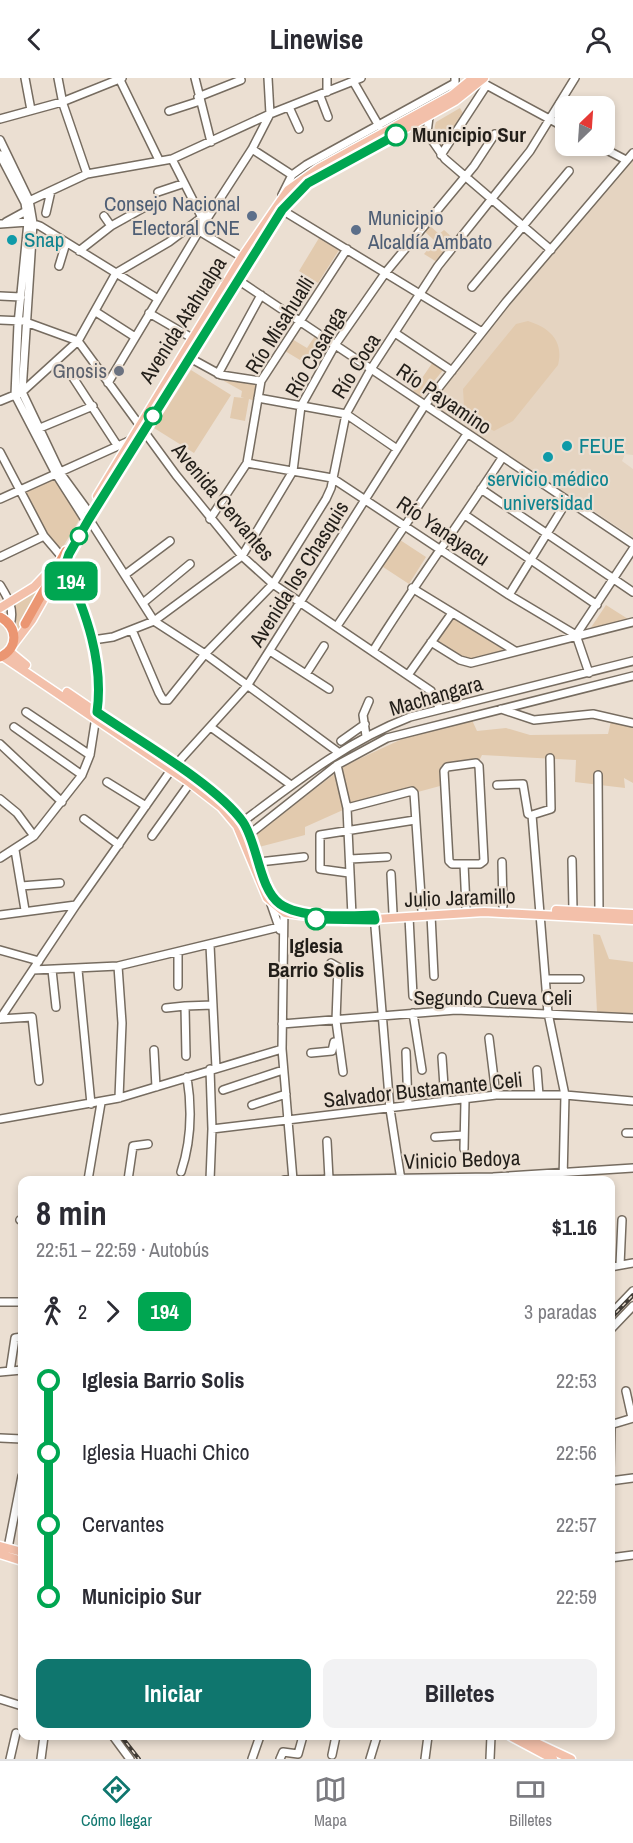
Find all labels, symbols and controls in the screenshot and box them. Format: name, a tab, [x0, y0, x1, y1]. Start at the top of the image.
text: Linewise	[270, 21, 363, 57]
icon: back	[18, 23, 51, 56]
icon: person	[582, 23, 615, 56]
north arrow	[555, 96, 615, 156]
map controls	[555, 96, 615, 156]
place label: Municipio Sur	[412, 120, 526, 149]
marker: Municipio Sur	[385, 124, 407, 146]
place label: Consejo Nacional Electoral CNE	[104, 189, 240, 242]
place label: Municipio Alcaldía Ambato	[367, 203, 492, 256]
marker: Consejo Nacional Electoral CNE	[245, 209, 259, 223]
marker: Municipio Alcaldía Ambato	[349, 223, 363, 237]
place label: Snap	[24, 225, 64, 254]
marker: Snap	[5, 233, 19, 247]
street label: Avenida Atahualpa	[132, 251, 233, 389]
street label: Río Misahualli	[238, 270, 321, 379]
street label: Río Cosanga	[278, 301, 353, 403]
street label: Río Coca	[324, 327, 387, 404]
place label: Gnosis	[52, 356, 107, 385]
street label: Río Payamino	[391, 356, 498, 441]
marker: Gnosis	[112, 364, 126, 378]
unlabelled marker	[144, 407, 162, 425]
place label: FEUE	[579, 431, 625, 460]
street label: Avenida Cervantes	[165, 436, 281, 567]
marker: FEUE	[560, 439, 574, 453]
marker: servicio médico universidad	[541, 450, 555, 464]
place label: servicio médico universidad	[487, 464, 609, 517]
street label: Río Yanayacu	[391, 489, 496, 572]
street label: Avenida los Chasquis	[241, 495, 355, 653]
unlabelled marker	[70, 527, 88, 545]
line badge: 194	[36, 562, 106, 600]
text: 194	[57, 567, 85, 596]
street label: Machangara	[386, 668, 486, 723]
street label: Julio Jaramillo	[404, 881, 516, 914]
marker: Iglesia Barrio Solis	[305, 908, 327, 930]
place label: Iglesia Barrio Solis	[268, 931, 364, 984]
street label: Segundo Cueva Celi	[414, 983, 572, 1012]
street label: Salvador Bustamante Celi	[322, 1065, 524, 1114]
street label: Vinicio Bedoya	[403, 1143, 521, 1176]
text: 8 min	[36, 1191, 107, 1235]
text: $1.16	[552, 1212, 597, 1242]
text: 22:51 – 22:59 · Autobús	[36, 1236, 209, 1263]
icon: walk	[36, 1295, 69, 1328]
icon: forward	[96, 1295, 129, 1328]
text: 194	[150, 1297, 179, 1326]
text: 2	[78, 1298, 87, 1325]
text: 3 paradas	[524, 1298, 597, 1325]
text: Iglesia Barrio Solis	[82, 1365, 244, 1395]
text: 22:53	[556, 1367, 597, 1394]
text: Iglesia Huachi Chico	[82, 1437, 249, 1467]
text: 22:56	[556, 1439, 597, 1466]
text: Cervantes	[82, 1509, 164, 1539]
text: 22:57	[556, 1511, 597, 1538]
text: Municipio Sur	[82, 1581, 201, 1611]
text: 22:59	[556, 1583, 597, 1610]
button: Iniciar	[36, 1659, 311, 1728]
button: Billetes	[323, 1659, 597, 1728]
tab: Cómo llegar	[81, 1773, 152, 1831]
tab: Mapa	[314, 1773, 347, 1831]
tab: Billetes	[509, 1773, 552, 1831]

